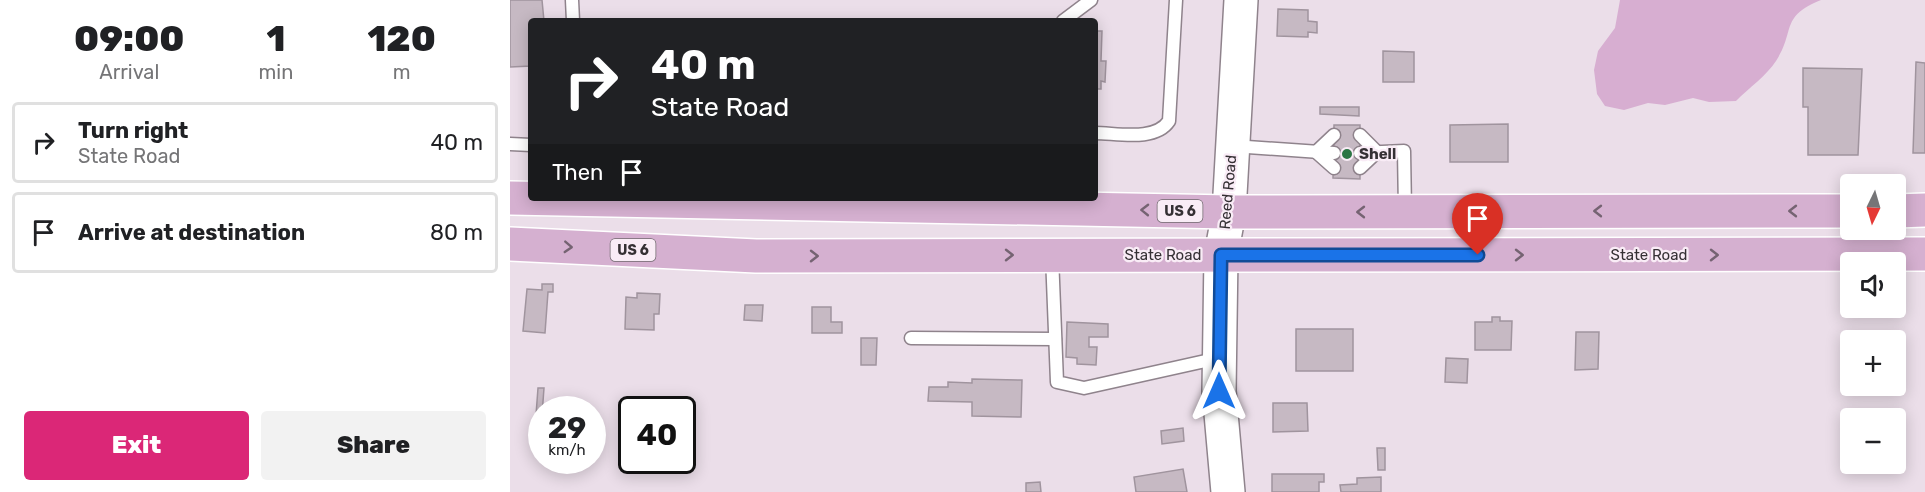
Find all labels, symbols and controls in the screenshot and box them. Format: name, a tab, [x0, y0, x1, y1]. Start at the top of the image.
text: 09:00	[74, 17, 184, 60]
text: 1	[266, 17, 285, 60]
text: 120	[367, 17, 436, 60]
text: 40 m	[651, 40, 756, 90]
icon: right	[552, 42, 630, 120]
text: Arrival	[99, 60, 159, 84]
text: min	[259, 60, 293, 84]
text: m	[393, 60, 411, 84]
text: State Road	[651, 91, 789, 123]
text: Turn right	[78, 117, 188, 144]
icon: right	[27, 126, 60, 159]
text: 40 m	[430, 129, 483, 156]
text: State Road	[78, 144, 181, 168]
place label: Shell	[1359, 145, 1396, 163]
marker: Shell	[1340, 147, 1354, 161]
street label: Reed Road	[1216, 154, 1240, 230]
icon: arrive	[615, 156, 648, 189]
text: Then	[552, 159, 603, 186]
north arrow	[1840, 174, 1906, 240]
map controls	[1840, 174, 1906, 474]
pin	[1452, 193, 1503, 255]
road number: US 6	[1158, 200, 1202, 222]
icon: arrive	[1461, 202, 1494, 235]
one-way arrow	[1140, 204, 1149, 216]
one-way arrow	[1593, 205, 1602, 217]
one-way arrow	[1788, 205, 1797, 217]
one-way arrow	[1356, 206, 1365, 218]
icon: arrive	[27, 216, 60, 249]
text: Arrive at destination	[78, 219, 305, 246]
text: 80 m	[430, 219, 483, 246]
road number: US 6	[610, 239, 656, 261]
one-way arrow	[564, 240, 573, 253]
street label: State Road	[1125, 246, 1201, 264]
street label: State Road	[1611, 246, 1687, 264]
one-way arrow	[1005, 249, 1014, 261]
one-way arrow	[1515, 249, 1524, 261]
one-way arrow	[1710, 249, 1719, 261]
one-way arrow	[810, 250, 819, 262]
button: sound	[1840, 252, 1906, 318]
button: +	[1840, 330, 1906, 396]
position arrow	[1187, 359, 1251, 423]
speed limit sign: 40	[618, 396, 696, 474]
button: −	[1840, 408, 1906, 474]
text: 29	[548, 410, 586, 446]
button: Exit	[24, 411, 249, 480]
button: Share	[261, 411, 486, 480]
text: km/h	[548, 441, 586, 459]

